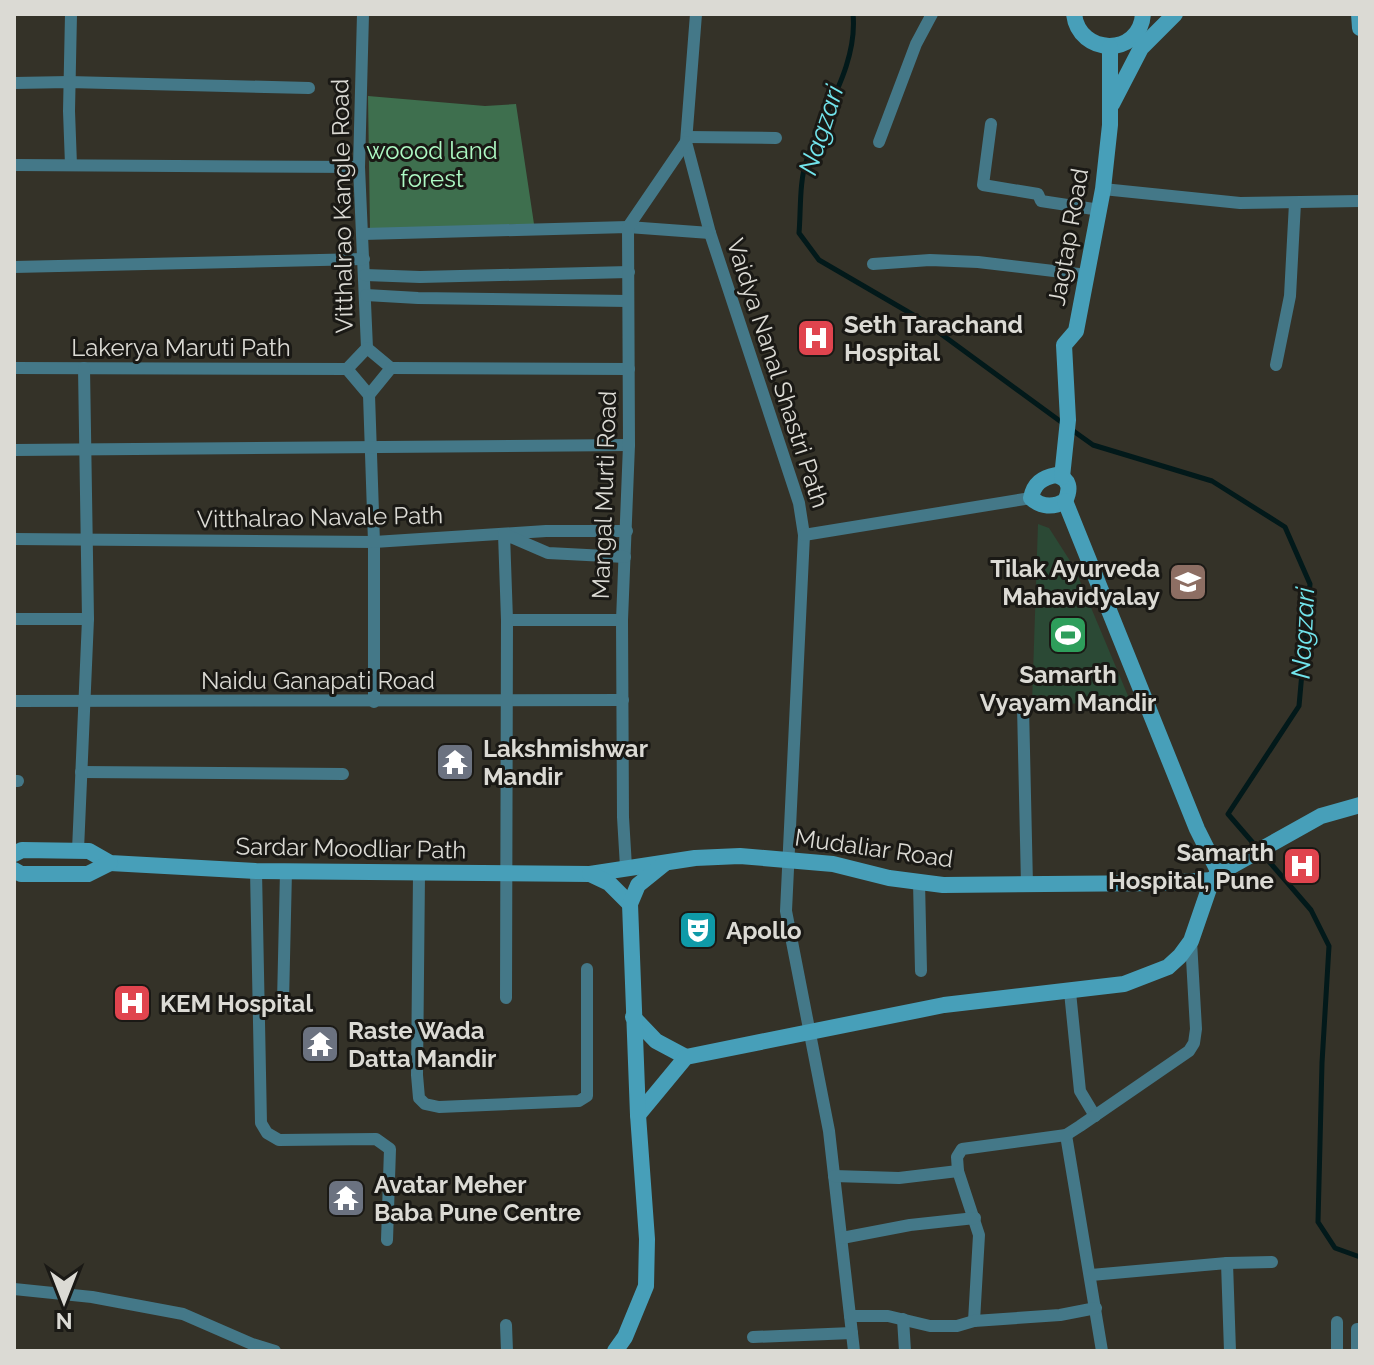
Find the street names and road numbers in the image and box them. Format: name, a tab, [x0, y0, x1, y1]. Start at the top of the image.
street label: Vitthalrao Kangle Road	[325, 78, 359, 334]
street label: Jagtap Road	[1042, 166, 1094, 308]
street label: Vaidya Nanal Shastri Path	[721, 235, 835, 511]
street label: Lakerya Maruti Path	[71, 333, 291, 362]
street label: Mangal Murti Road	[586, 390, 622, 600]
street label: Vitthalrao Navale Path	[197, 500, 443, 534]
street label: Naidu Ganapati Road	[201, 666, 435, 695]
street label: Mudaliar Road	[793, 823, 955, 873]
street label: Sardar Moodliar Path	[235, 831, 467, 865]

